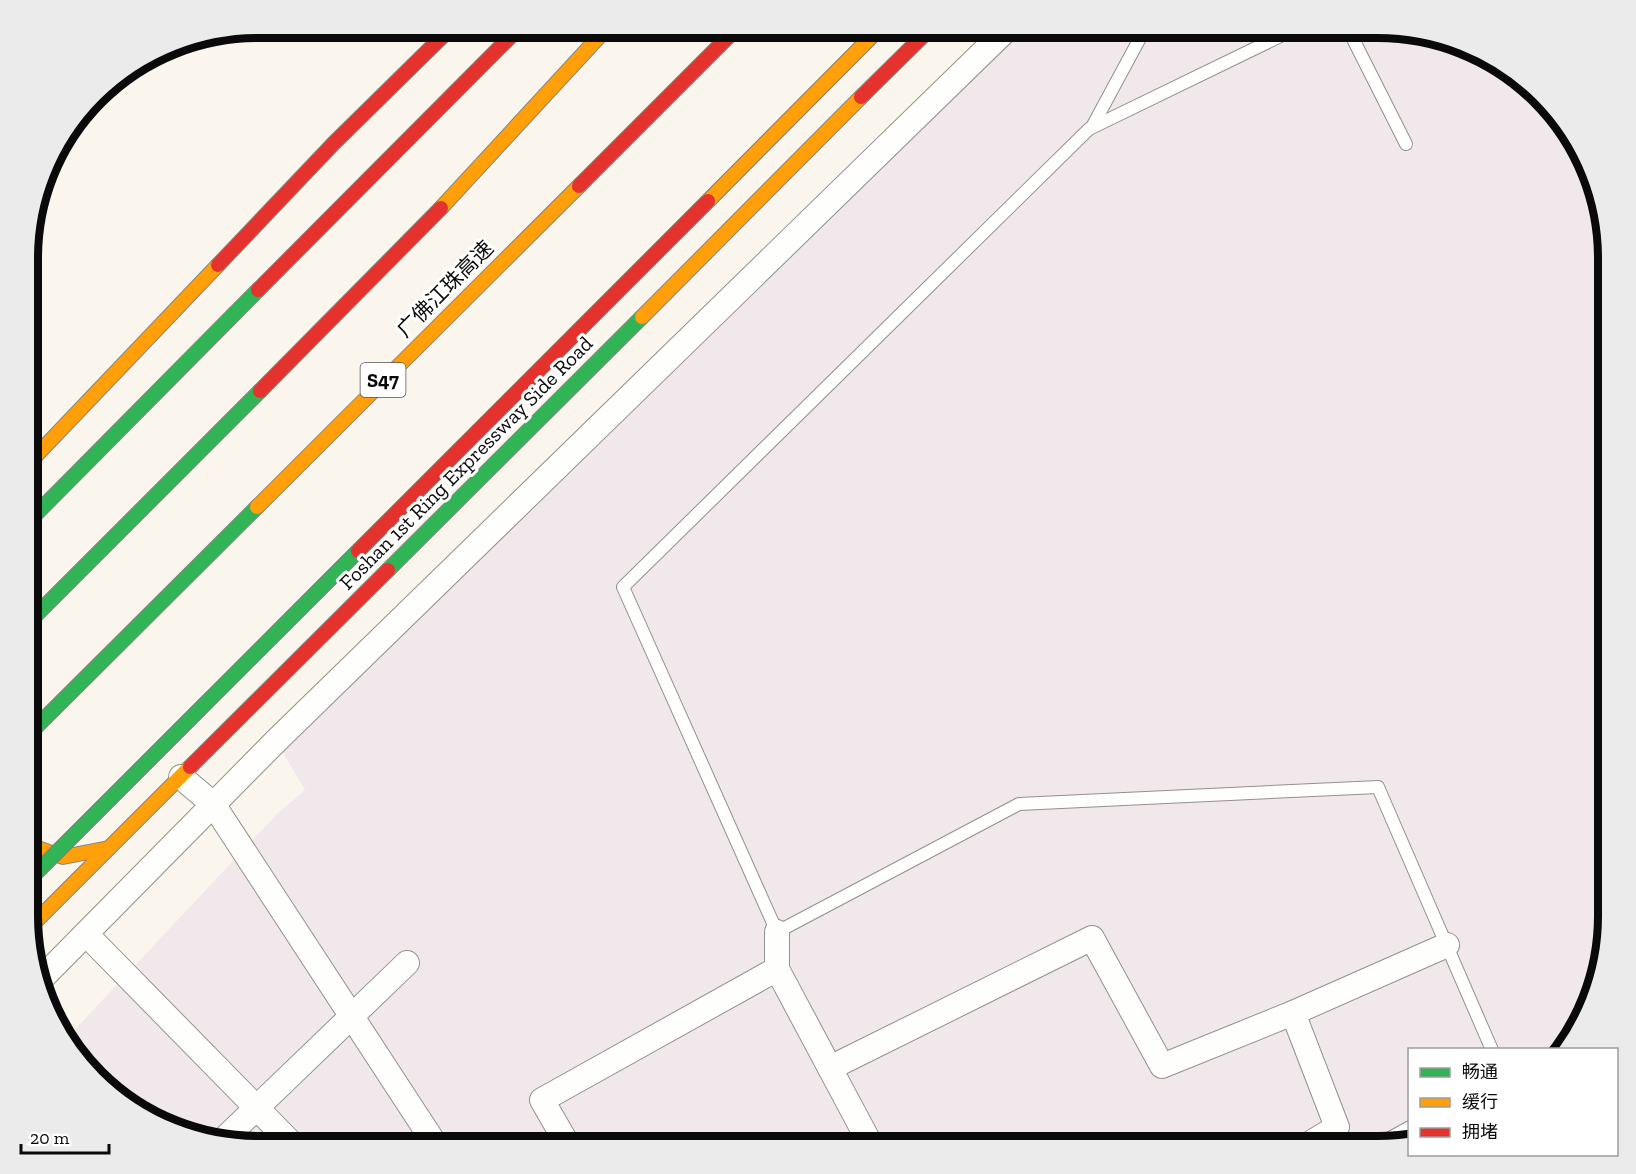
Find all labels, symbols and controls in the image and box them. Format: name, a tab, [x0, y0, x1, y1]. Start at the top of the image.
street label: 广佛江珠高速	[391, 235, 498, 342]
street label: Foshan 1st Ring Expressway Side Road	[334, 330, 598, 594]
road number: S47	[360, 363, 406, 397]
legend	[1408, 1048, 1618, 1156]
text: 畅通	[1462, 1061, 1498, 1083]
text: 缓行	[1462, 1091, 1498, 1113]
scale bar	[21, 1117, 110, 1155]
text: 拥堵	[1462, 1121, 1498, 1143]
text: 20 m	[30, 1127, 70, 1149]

